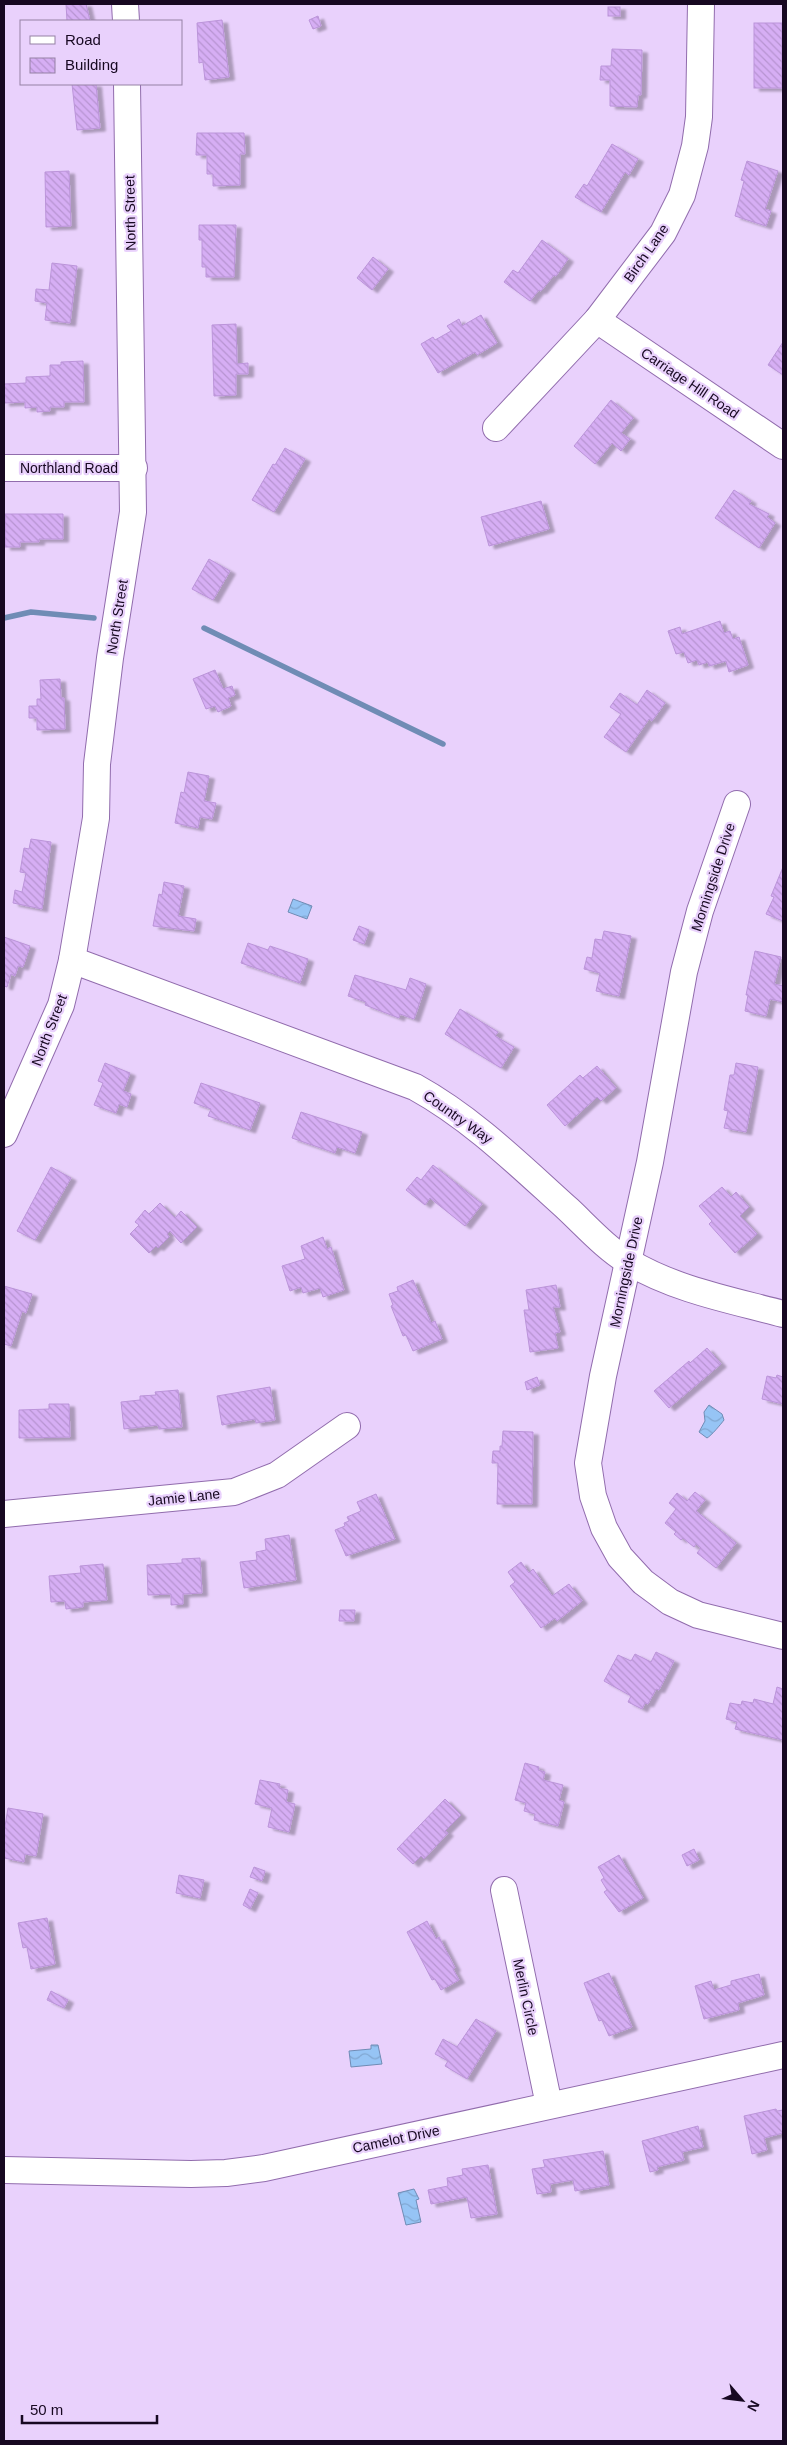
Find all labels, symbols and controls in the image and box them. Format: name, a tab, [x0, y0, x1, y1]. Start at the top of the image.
legend	[20, 20, 182, 85]
text: Road	[65, 31, 101, 48]
text: Building	[65, 56, 118, 73]
street label: North Street	[121, 175, 139, 251]
street label: Birch Lane	[620, 221, 672, 285]
street label: Carriage Hill Road	[638, 344, 742, 422]
street label: Northland Road	[20, 460, 118, 476]
street label: North Street	[103, 578, 131, 656]
street label: Morningside Drive	[688, 821, 738, 933]
street label: North Street	[28, 992, 70, 1068]
street label: Country Way	[420, 1087, 496, 1147]
street label: Morningside Drive	[606, 1215, 646, 1329]
street label: Jamie Lane	[147, 1485, 221, 1509]
street label: Merlin Circle	[510, 1957, 542, 2037]
street label: Camelot Drive	[351, 2122, 441, 2156]
north arrow	[717, 2375, 767, 2425]
scale bar	[22, 2392, 158, 2424]
text: N	[744, 2398, 763, 2414]
text: 50 m	[30, 2401, 63, 2418]

